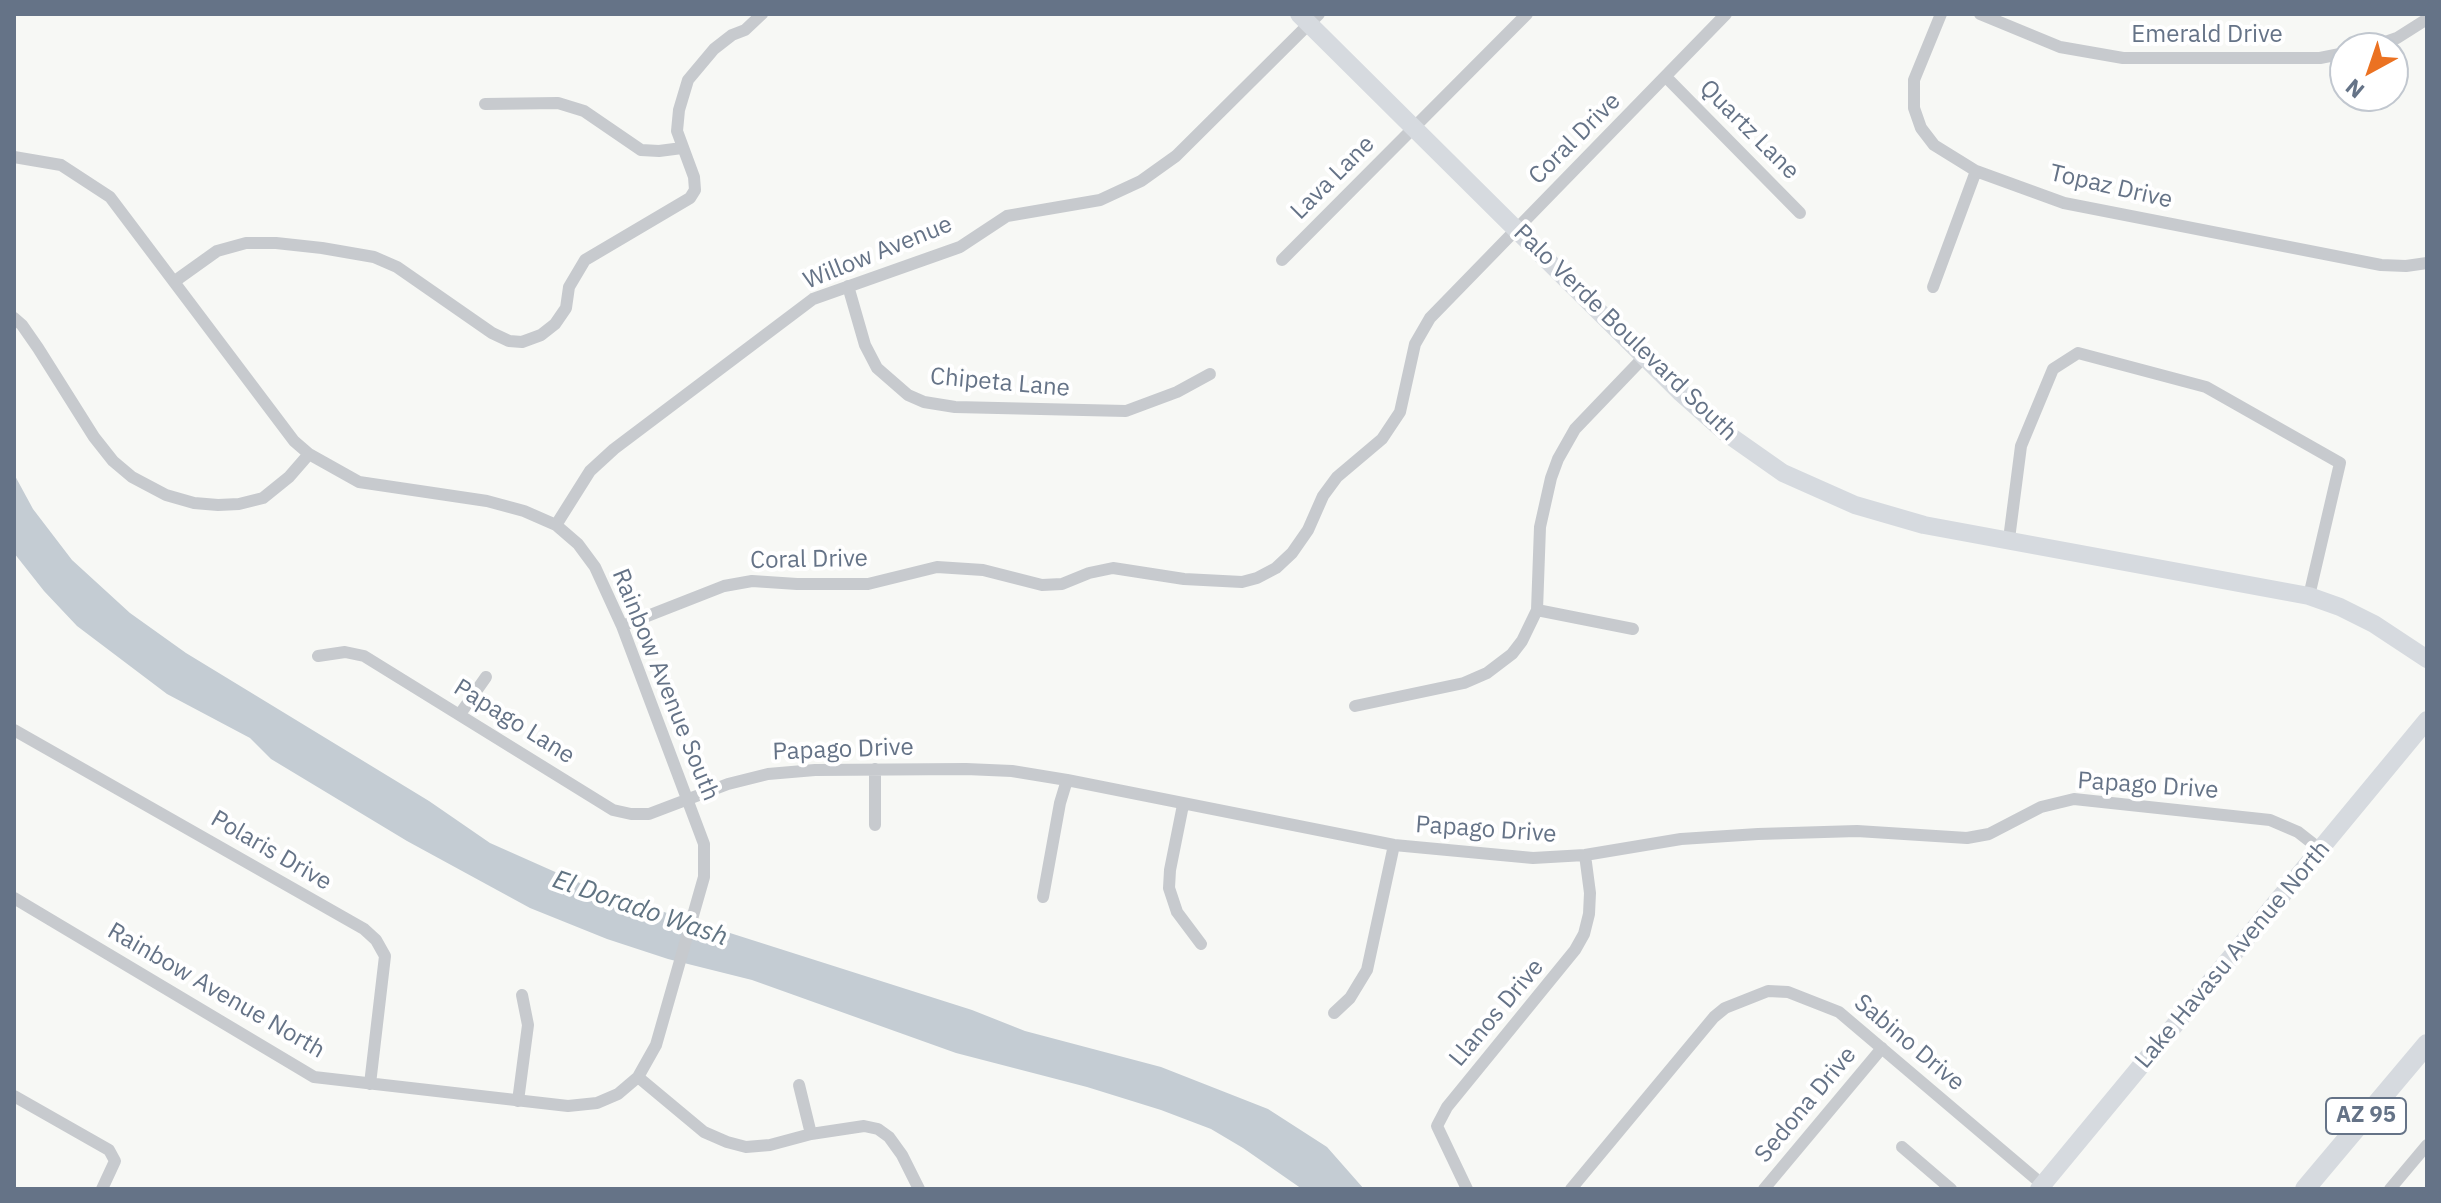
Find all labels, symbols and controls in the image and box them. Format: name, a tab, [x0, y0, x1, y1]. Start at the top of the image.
street label: Emerald Drive	[2131, 21, 2283, 49]
north arrow	[2329, 32, 2409, 112]
text: N	[2339, 73, 2370, 105]
street label: Quartz Lane	[1693, 74, 1805, 186]
street label: Coral Drive	[1523, 87, 1627, 191]
street label: Lava Lane	[1285, 130, 1381, 226]
street label: Topaz Drive	[2047, 159, 2175, 215]
street label: Willow Avenue	[799, 210, 957, 296]
street label: Palo Verde Boulevard South	[1507, 219, 1743, 447]
street label: Chipeta Lane	[929, 363, 1071, 403]
street label: Coral Drive	[750, 545, 868, 575]
street label: Rainbow Avenue South	[605, 565, 725, 805]
street label: Papago Lane	[448, 673, 580, 771]
street label: Papago Drive	[772, 733, 914, 767]
street label: Papago Drive	[2077, 767, 2219, 805]
street label: Polaris Drive	[205, 805, 337, 897]
street label: Papago Drive	[1415, 811, 1557, 849]
street label: Lake Havasu Avenue North	[2129, 835, 2337, 1075]
water label: El Dorado Wash	[548, 864, 732, 954]
street label: Rainbow Avenue North	[102, 917, 330, 1065]
street label: Llanos Drive	[1444, 953, 1550, 1073]
street label: Sabino Drive	[1848, 989, 1970, 1097]
street label: Sedona Drive	[1749, 1041, 1863, 1169]
road number: AZ 95	[2326, 1098, 2406, 1134]

